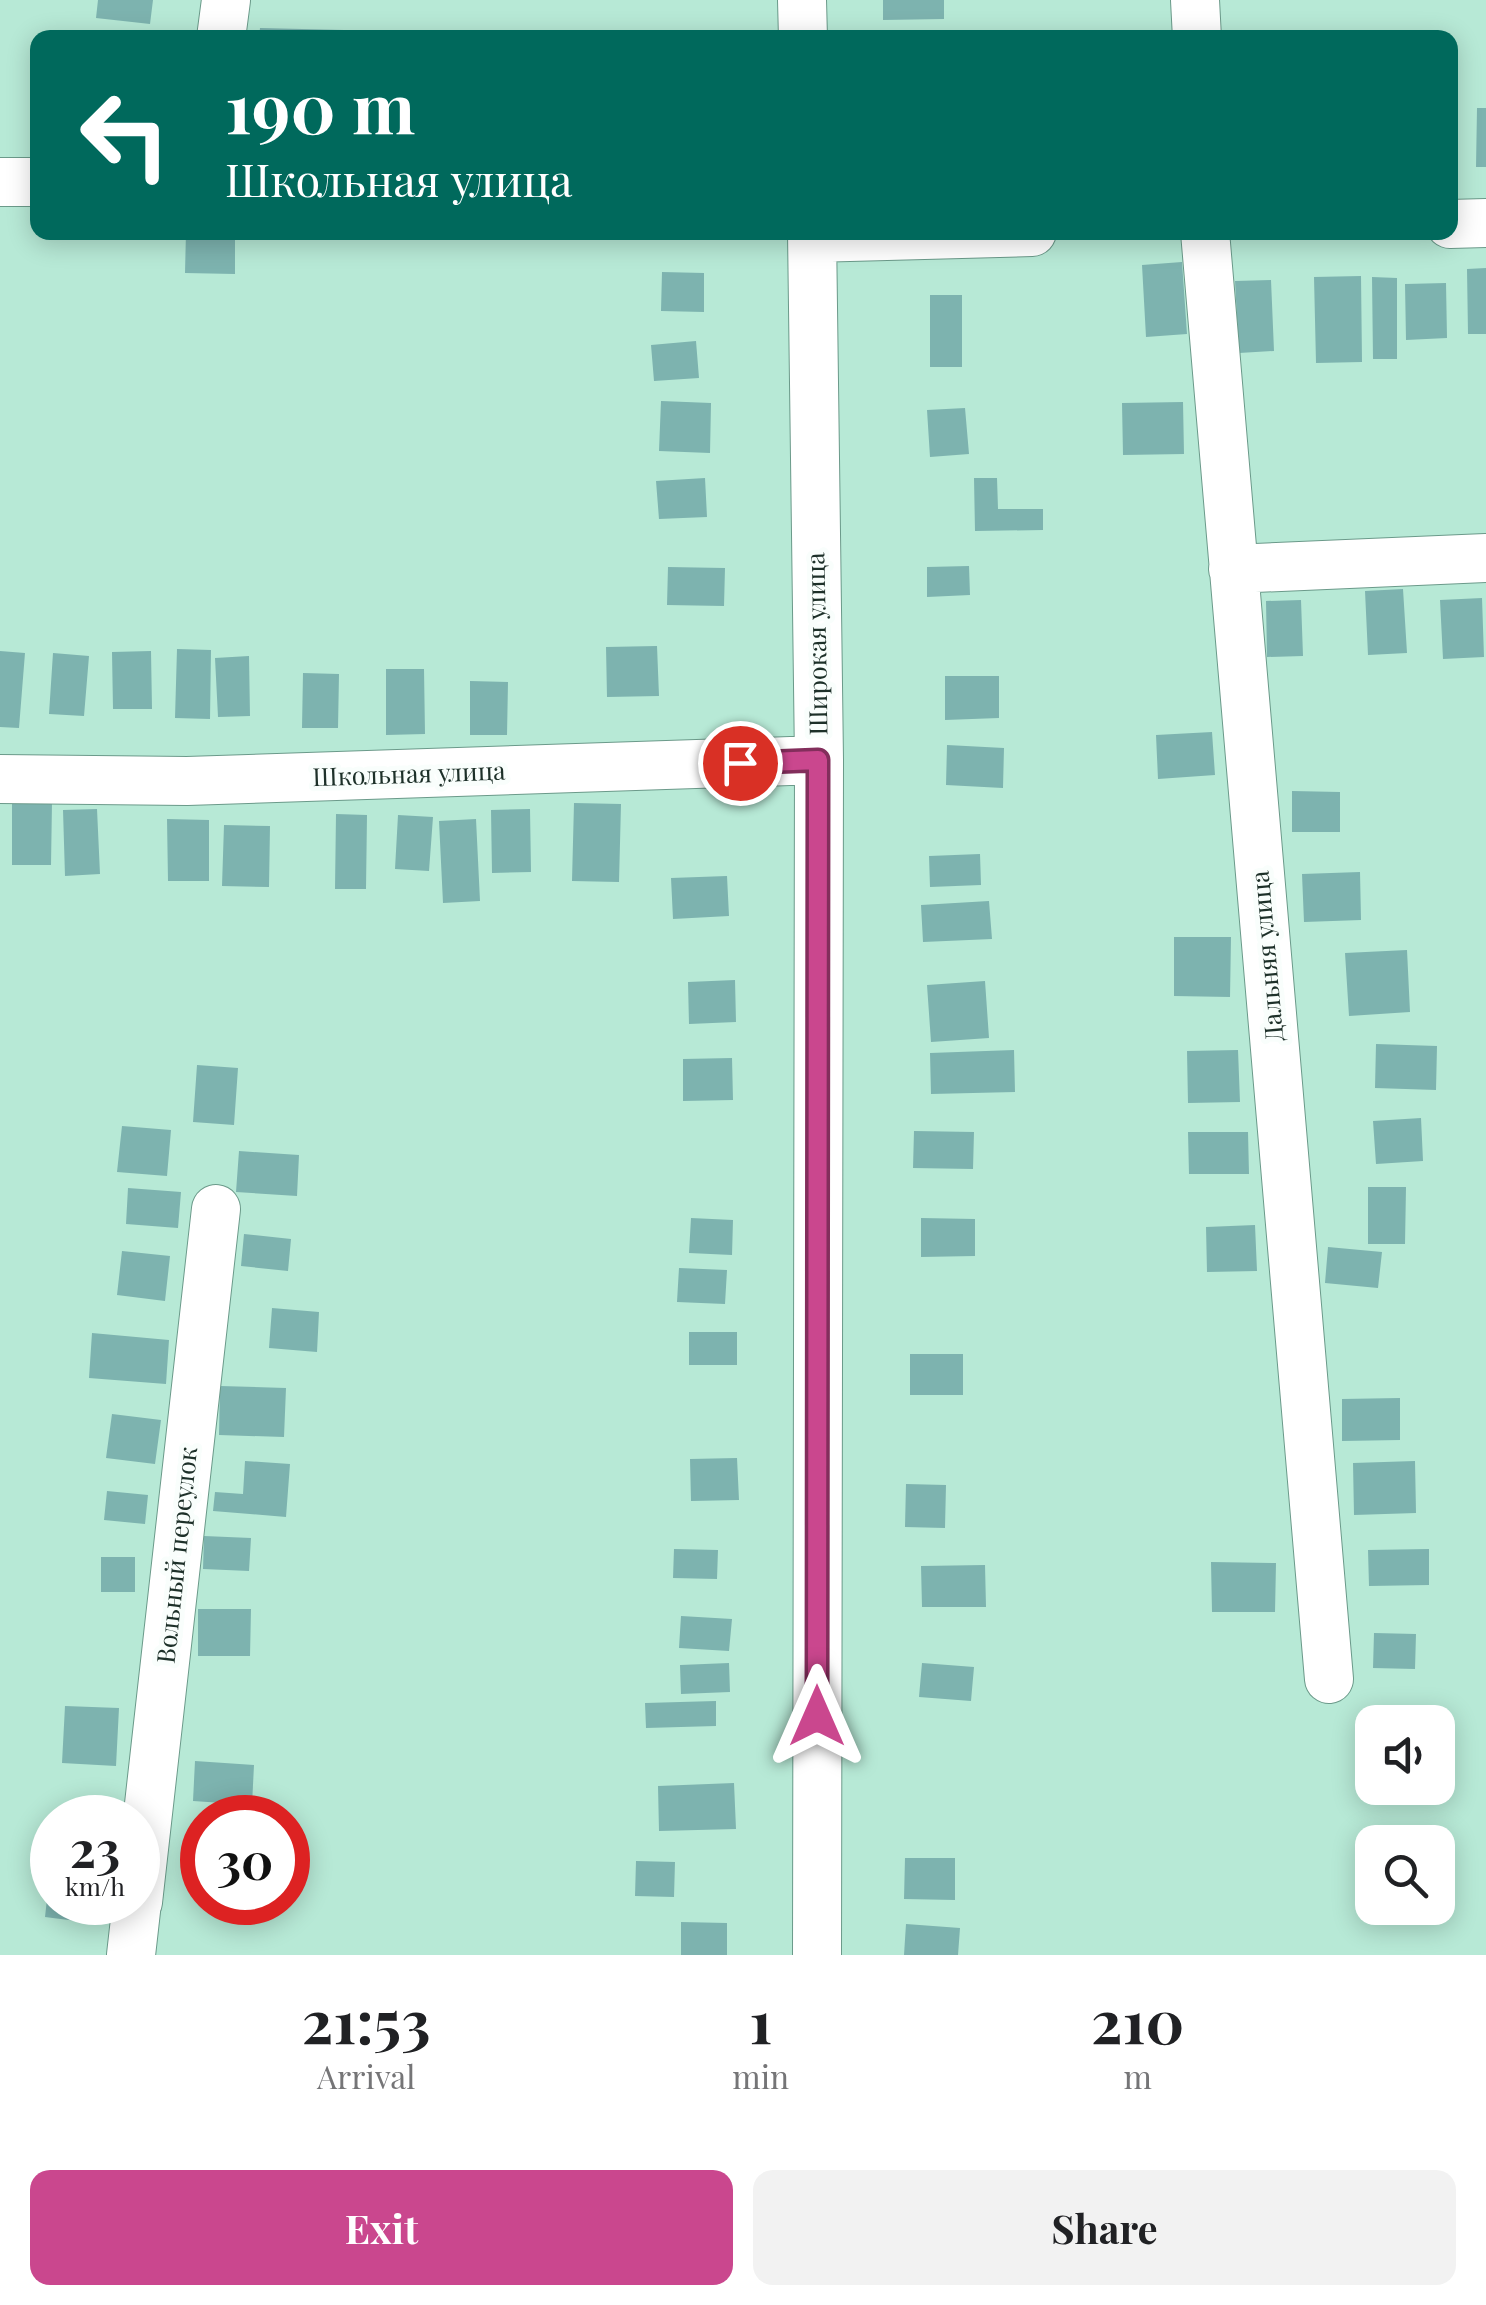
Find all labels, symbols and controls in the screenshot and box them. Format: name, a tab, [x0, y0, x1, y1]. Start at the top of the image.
text: 190 m	[225, 58, 415, 152]
icon: left	[60, 70, 190, 200]
text: Школьная улица	[225, 148, 573, 208]
street label: Широкая улица	[797, 552, 834, 736]
pin	[698, 721, 783, 806]
icon: arrive	[713, 736, 768, 791]
street label: Школьная улица	[312, 753, 507, 792]
street label: Дальняя улица	[1242, 869, 1289, 1043]
street label: Вольный переулок	[148, 1445, 203, 1665]
position arrow	[765, 1664, 869, 1768]
map controls	[1355, 1705, 1455, 1925]
button: sound	[1355, 1705, 1455, 1805]
speed limit sign: 30	[180, 1795, 310, 1925]
text: 23	[70, 1814, 120, 1881]
button: search	[1355, 1825, 1455, 1925]
text: km/h	[65, 1869, 125, 1902]
text: 21:53	[302, 1979, 430, 2059]
text: 1	[749, 1979, 772, 2059]
text: 210	[1091, 1979, 1184, 2059]
text: Arrival	[317, 2054, 415, 2097]
text: min	[732, 2054, 789, 2097]
text: m	[1123, 2054, 1152, 2097]
button: Exit	[30, 2170, 733, 2285]
button: Share	[753, 2170, 1456, 2285]

